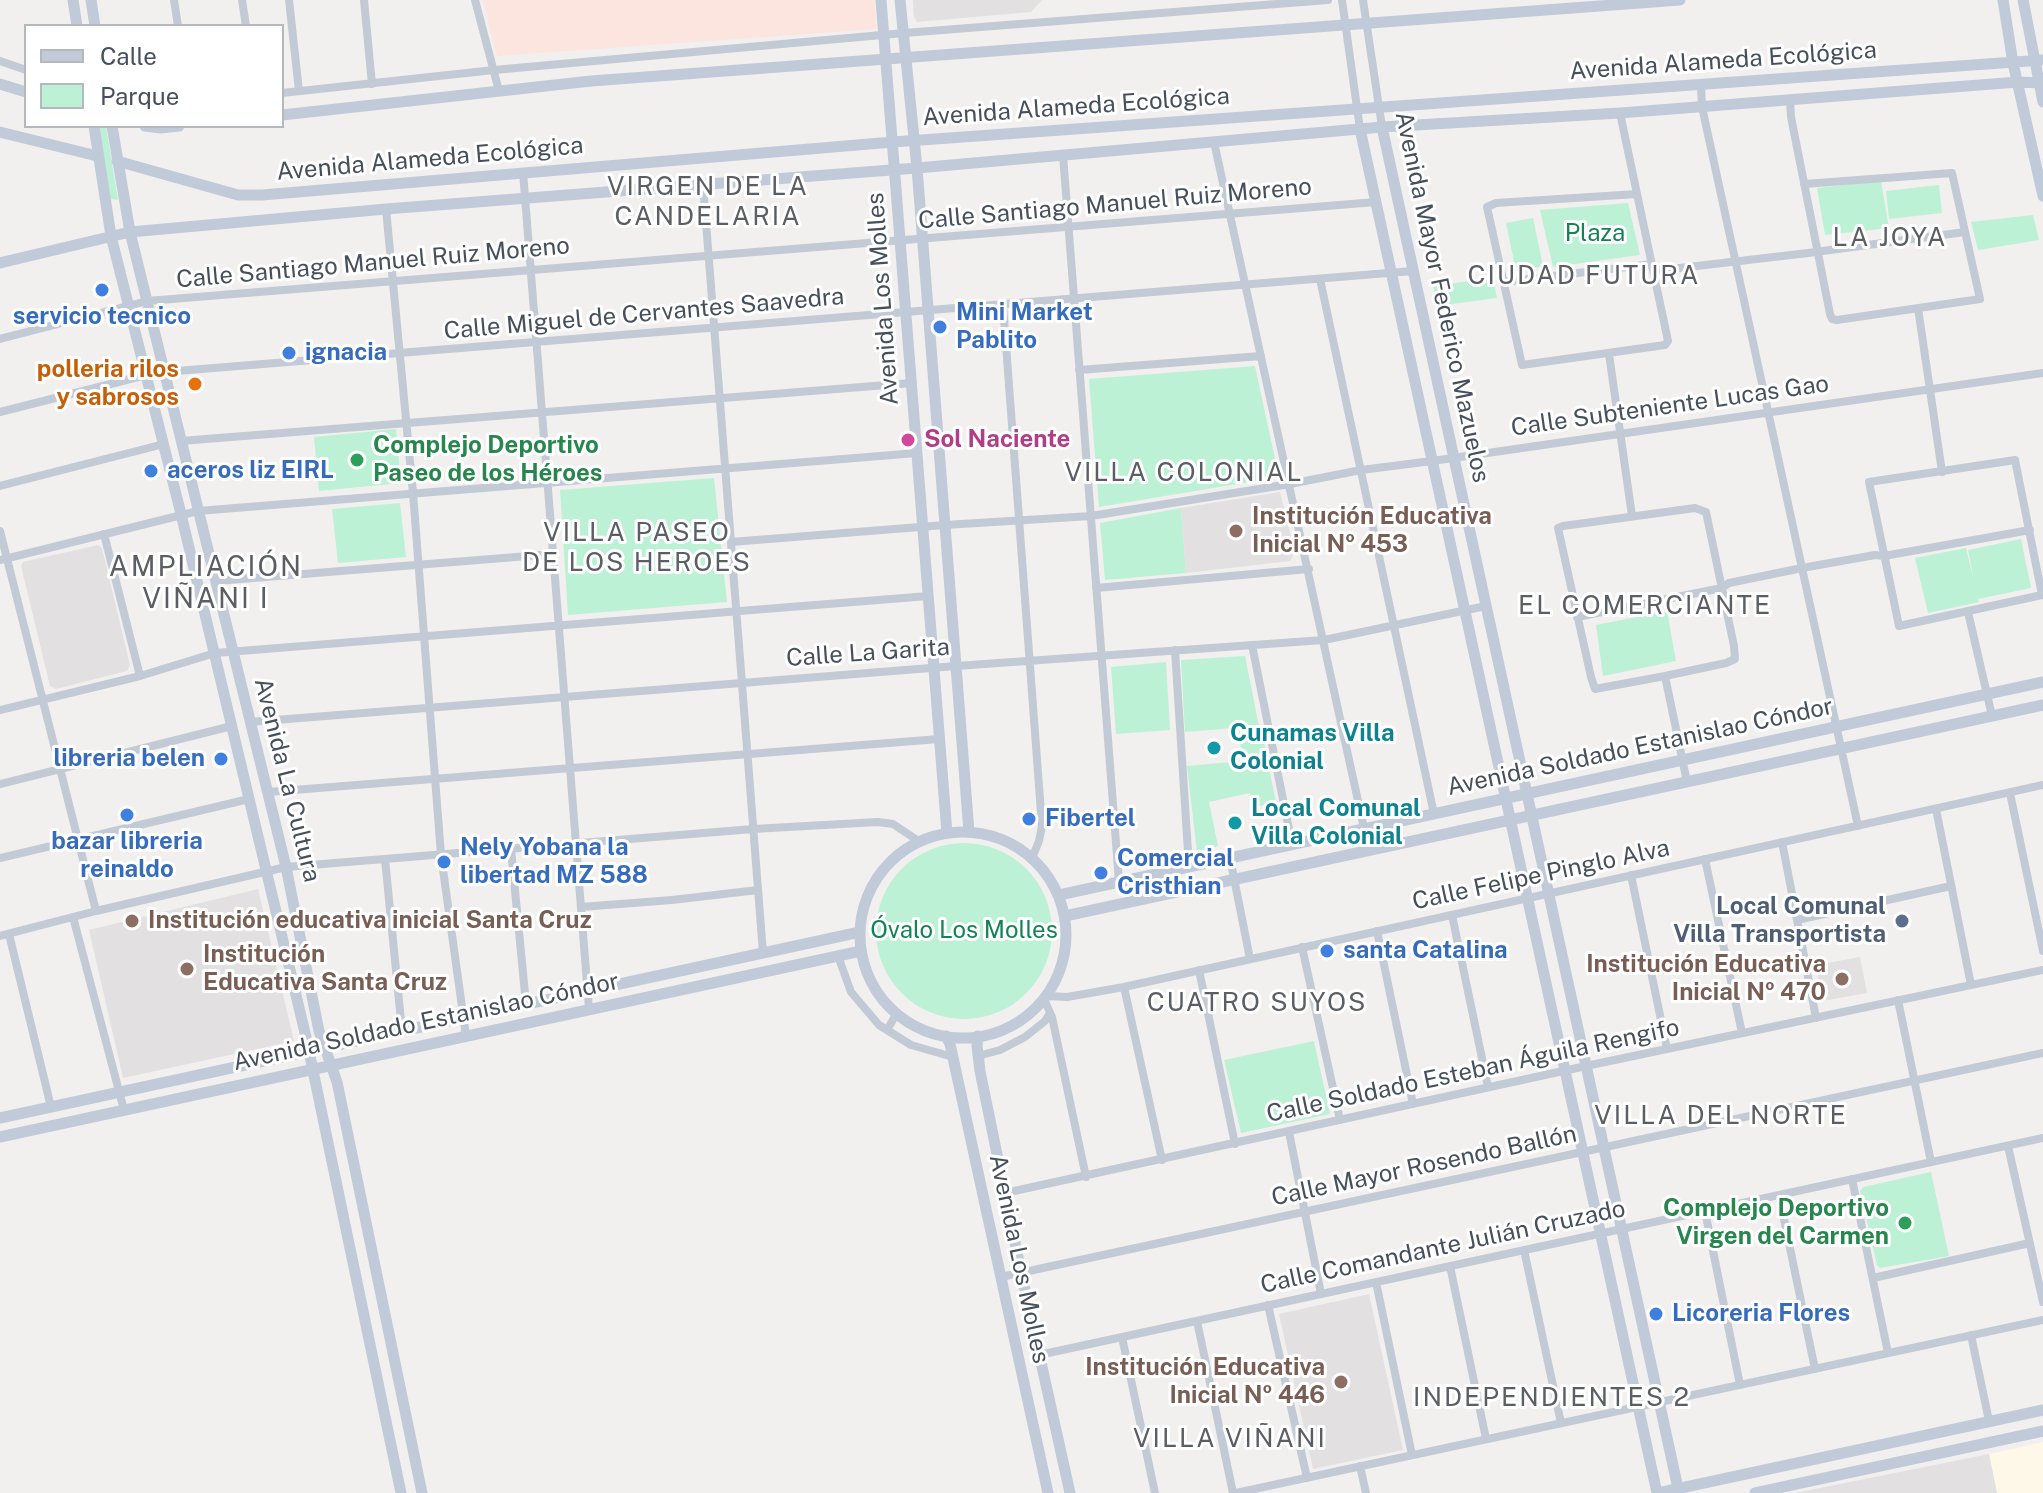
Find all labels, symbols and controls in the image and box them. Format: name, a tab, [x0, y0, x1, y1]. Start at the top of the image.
legend	[24, 24, 284, 128]
street label: Avenida Alameda Ecológica	[1568, 36, 1878, 86]
text: Calle	[100, 42, 157, 70]
text: Parque	[100, 82, 179, 110]
street label: Avenida Alameda Ecológica	[921, 82, 1231, 132]
street label: Avenida Mayor Federico Mazuelos	[1389, 109, 1495, 485]
street label: Avenida Alameda Ecológica	[275, 131, 585, 187]
district label: VIRGEN DE LA CANDELARIA	[607, 171, 809, 232]
street label: Calle Santiago Manuel Ruiz Moreno	[917, 172, 1313, 236]
street label: Avenida Los Molles	[861, 192, 905, 406]
park label: Plaza	[1565, 220, 1625, 248]
district label: LA JOYA	[1833, 222, 1947, 254]
street label: Calle Santiago Manuel Ruiz Moreno	[175, 231, 571, 295]
district label: CIUDAD FUTURA	[1468, 260, 1700, 292]
marker: servicio tecnico	[93, 281, 111, 299]
street label: Calle Miguel de Cervantes Saavedra	[443, 282, 845, 346]
place label: Mini Market Pablito	[956, 299, 1093, 355]
place label: servicio tecnico	[13, 303, 191, 331]
marker: Mini Market Pablito	[931, 318, 949, 336]
place label: ignacia	[305, 339, 387, 367]
marker: ignacia	[280, 344, 298, 362]
place label: polleria rilos y sabrosos	[37, 356, 179, 412]
street label: Calle Subteniente Lucas Gao	[1509, 369, 1831, 443]
marker: polleria rilos y sabrosos	[186, 375, 204, 393]
place label: Sol Naciente	[924, 426, 1070, 454]
marker: Sol Naciente	[899, 431, 917, 449]
place label: Complejo Deportivo Paseo de los Héroes	[373, 432, 602, 488]
marker: Complejo Deportivo Paseo de los Héroes	[348, 451, 366, 469]
place label: aceros liz EIRL	[167, 457, 334, 485]
district label: VILLA COLONIAL	[1064, 457, 1304, 489]
marker: aceros liz EIRL	[142, 462, 160, 480]
place label: Institución Educativa Inicial Nº 453	[1252, 503, 1492, 559]
district label: VILLA PASEO DE LOS HEROES	[522, 517, 752, 578]
marker: Institución Educativa Inicial Nº 453	[1227, 522, 1245, 540]
district label: AMPLIACIÓN VIÑANI I	[109, 550, 303, 616]
district label: EL COMERCIANTE	[1518, 590, 1772, 622]
street label: Calle La Garita	[785, 633, 951, 673]
street label: Avenida La Cultura	[248, 675, 326, 885]
street label: Avenida Soldado Estanislao Cóndor	[1444, 692, 1836, 802]
place label: Cunamas Villa Colonial	[1230, 720, 1395, 776]
marker: Cunamas Villa Colonial	[1205, 739, 1223, 757]
place label: libreria belen	[53, 745, 205, 773]
marker: libreria belen	[212, 750, 230, 768]
place label: Local Comunal Villa Colonial	[1251, 795, 1421, 851]
place label: Fibertel	[1045, 805, 1136, 833]
marker: bazar libreria reinaldo	[118, 806, 136, 824]
marker: Fibertel	[1020, 810, 1038, 828]
marker: Local Comunal Villa Colonial	[1226, 814, 1244, 832]
place label: bazar libreria reinaldo	[51, 828, 203, 884]
place label: Nely Yobana la libertad MZ 588	[460, 834, 648, 890]
street label: Calle Felipe Pinglo Alva	[1410, 834, 1672, 916]
place label: Comercial Cristhian	[1117, 845, 1234, 901]
marker: Nely Yobana la libertad MZ 588	[435, 853, 453, 871]
marker: Comercial Cristhian	[1092, 864, 1110, 882]
place label: Local Comunal Villa Transportista	[1673, 893, 1886, 949]
place label: Institución educativa inicial Santa Cruz	[148, 907, 592, 935]
marker: Institución educativa inicial Santa Cruz	[123, 912, 141, 930]
marker: Local Comunal Villa Transportista	[1893, 912, 1911, 930]
park label: Óvalo Los Molles	[870, 917, 1058, 945]
place label: santa Catalina	[1343, 937, 1508, 965]
place label: Institución Educativa Santa Cruz	[203, 941, 447, 997]
marker: santa Catalina	[1318, 942, 1336, 960]
place label: Institución Educativa Inicial Nº 470	[1586, 951, 1826, 1007]
marker: Institución Educativa Santa Cruz	[178, 960, 196, 978]
street label: Avenida Soldado Estanislao Cóndor	[230, 967, 622, 1077]
marker: Institución Educativa Inicial Nº 470	[1833, 970, 1851, 988]
district label: CUATRO SUYOS	[1147, 987, 1367, 1019]
street label: Calle Soldado Esteban Águila Rengifo	[1264, 1013, 1682, 1129]
district label: VILLA DEL NORTE	[1594, 1100, 1848, 1132]
street label: Calle Mayor Rosendo Ballón	[1269, 1120, 1579, 1212]
street label: Avenida Los Molles	[983, 1152, 1055, 1366]
street label: Calle Comandante Julián Cruzado	[1258, 1194, 1628, 1300]
place label: Complejo Deportivo Virgen del Carmen	[1663, 1195, 1889, 1251]
marker: Complejo Deportivo Virgen del Carmen	[1896, 1214, 1914, 1232]
place label: Licoreria Flores	[1672, 1300, 1850, 1328]
marker: Licoreria Flores	[1647, 1305, 1665, 1323]
place label: Institución Educativa Inicial Nº 446	[1085, 1354, 1325, 1410]
marker: Institución Educativa Inicial Nº 446	[1332, 1373, 1350, 1391]
district label: INDEPENDIENTES 2	[1413, 1382, 1691, 1414]
district label: VILLA VIÑANI	[1133, 1423, 1327, 1455]

